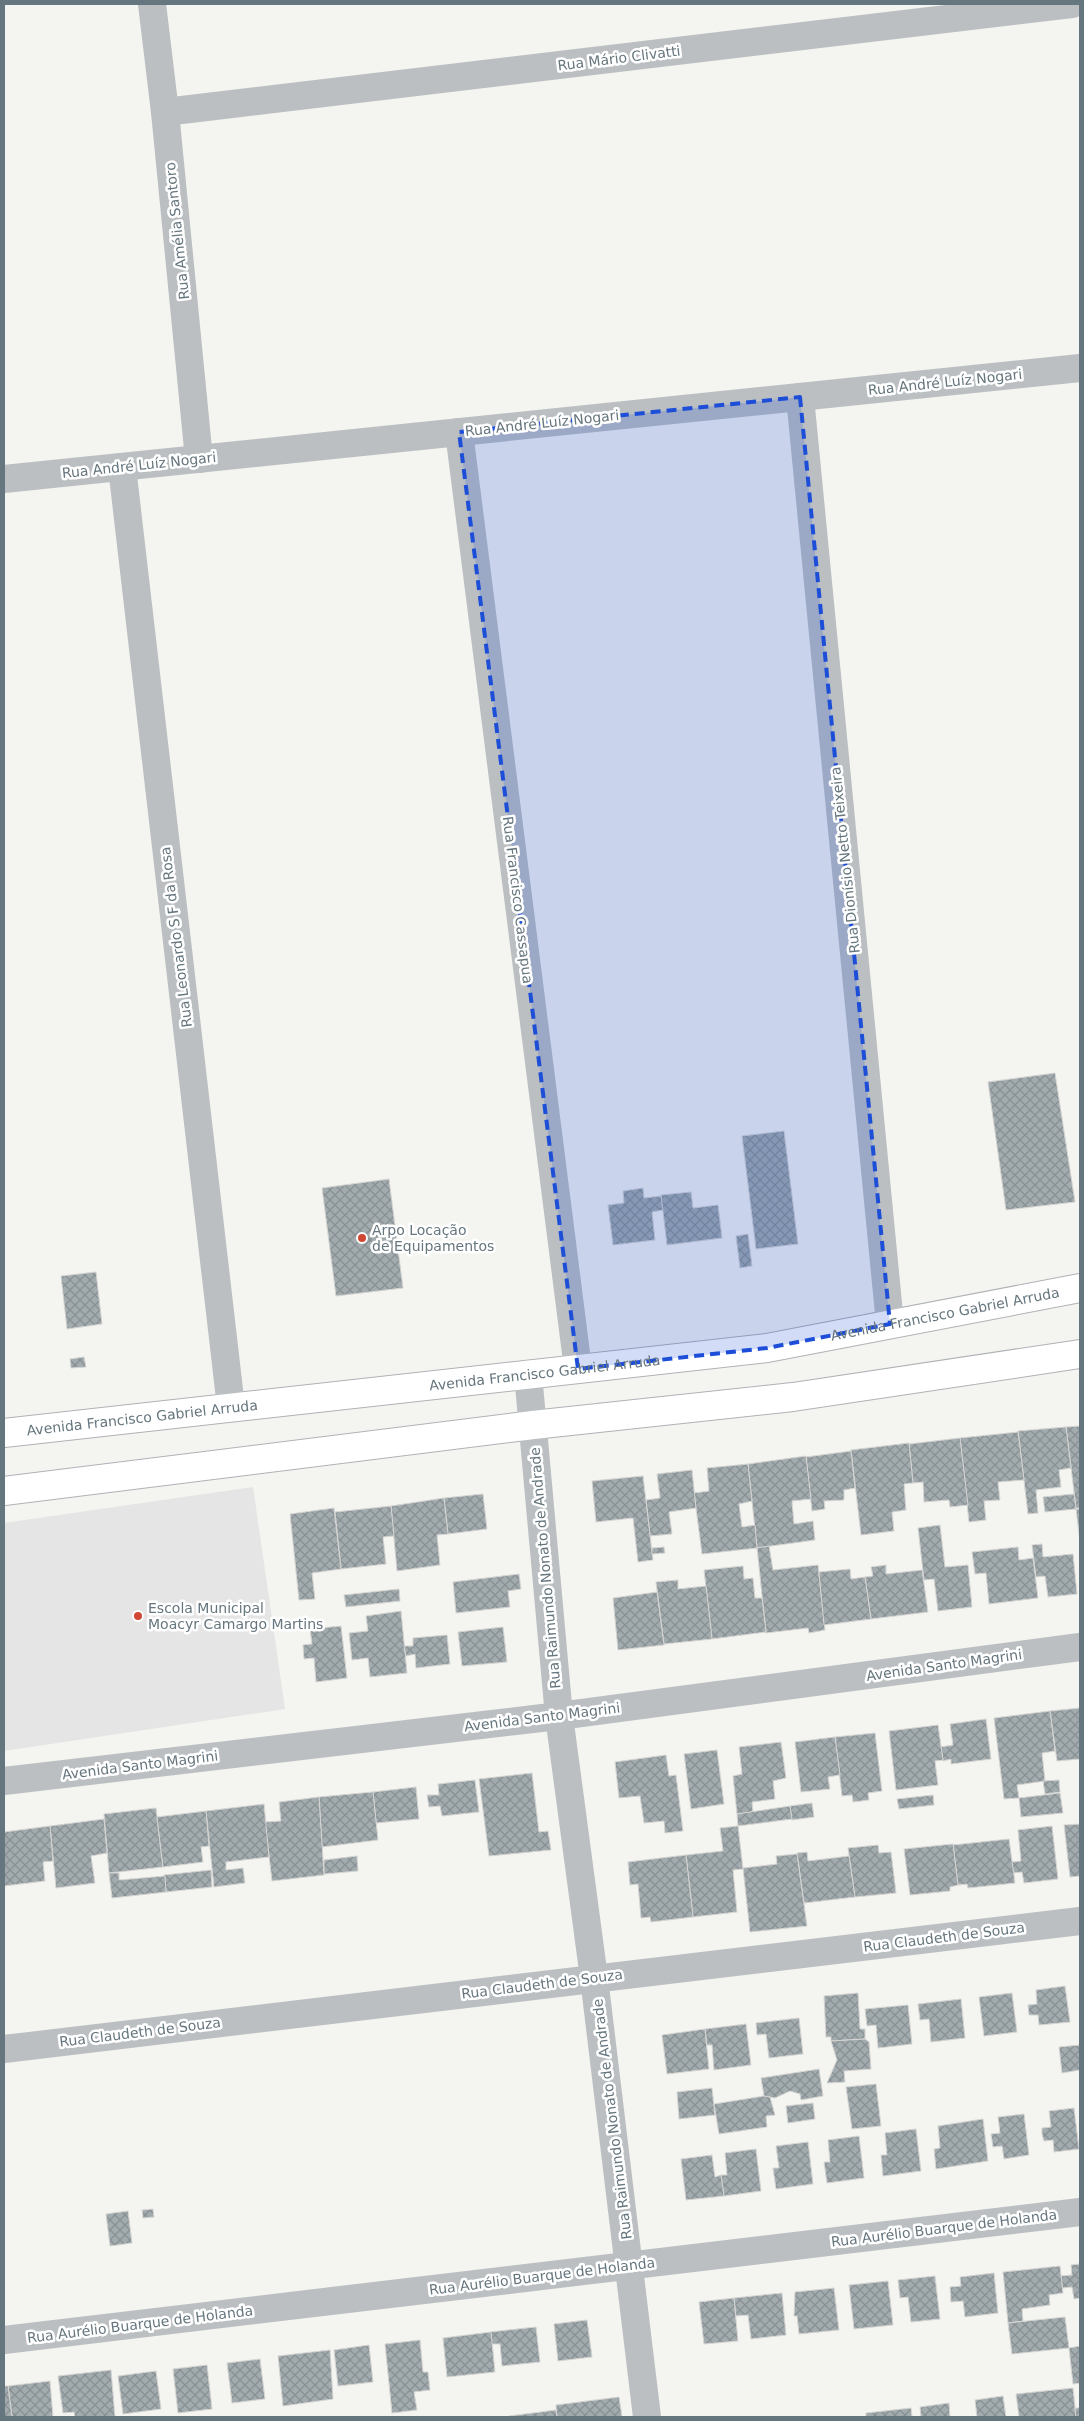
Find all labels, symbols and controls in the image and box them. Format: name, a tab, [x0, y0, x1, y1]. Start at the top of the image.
street label: Rua Mário Clivatti	[557, 43, 681, 73]
street label: Rua Amélia Santoro	[162, 162, 192, 300]
street label: Rua André Luíz Nogari	[867, 366, 1023, 398]
street label: Rua André Luíz Nogari	[464, 407, 620, 439]
street label: Rua André Luíz Nogari	[61, 449, 217, 481]
street label: Rua Dionísio Netto Teixeira	[827, 766, 863, 954]
street label: Rua Francisco Cassapua	[500, 815, 536, 985]
street label: Rua Leonardo S F da Rosa	[157, 846, 195, 1028]
place label: Arpo Locação de Equipamentos	[372, 1222, 494, 1254]
marker: Arpo Locação de Equipamentos	[356, 1232, 368, 1244]
street label: Avenida Francisco Gabriel Arruda	[829, 1284, 1061, 1344]
street label: Avenida Francisco Gabriel Arruda	[428, 1352, 661, 1394]
street label: Avenida Francisco Gabriel Arruda	[26, 1397, 259, 1438]
street label: Rua Raimundo Nonato de Andrade	[526, 1447, 564, 1689]
place label: Escola Municipal Moacyr Camargo Martins	[148, 1600, 323, 1632]
marker: Escola Municipal Moacyr Camargo Martins	[132, 1610, 144, 1622]
street label: Avenida Santo Magrini	[865, 1646, 1023, 1684]
street label: Avenida Santo Magrini	[463, 1699, 621, 1735]
street label: Avenida Santo Magrini	[61, 1747, 219, 1783]
street label: Rua Claudeth de Souza	[862, 1919, 1026, 1955]
street label: Rua Claudeth de Souza	[460, 1966, 624, 2002]
street label: Rua Raimundo Nonato de Andrade	[589, 1998, 635, 2240]
street label: Rua Claudeth de Souza	[58, 2014, 222, 2050]
street label: Rua Aurélio Buarque de Holanda	[830, 2206, 1058, 2250]
street label: Rua Aurélio Buarque de Holanda	[428, 2254, 656, 2298]
street label: Rua Aurélio Buarque de Holanda	[26, 2302, 254, 2346]

